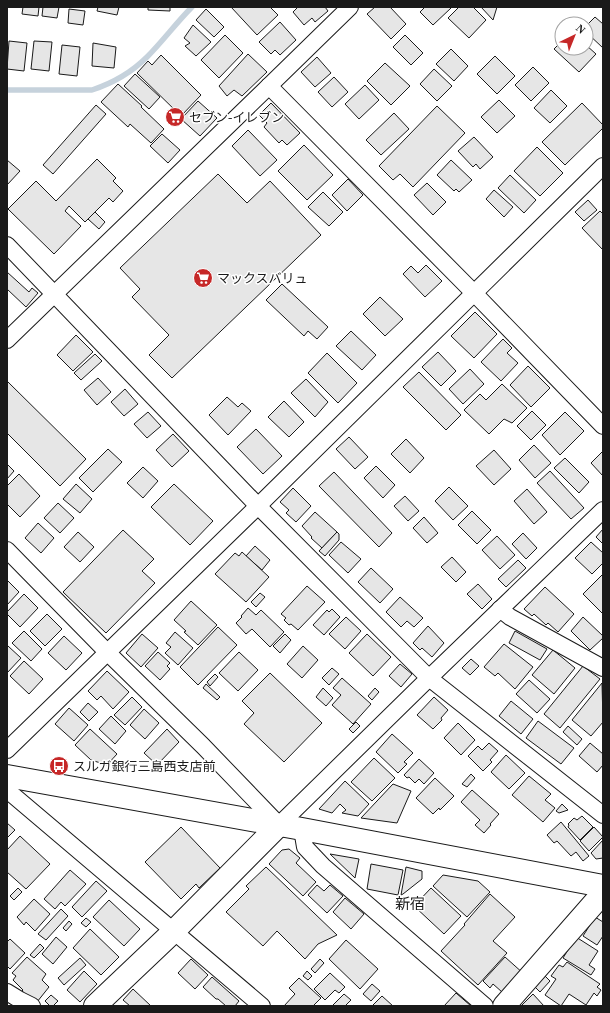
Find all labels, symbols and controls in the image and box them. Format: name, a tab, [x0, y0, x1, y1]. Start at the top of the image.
north arrow	[554, 16, 594, 56]
text: N	[574, 22, 588, 36]
supermarket icon: セブン-イレブン	[164, 106, 186, 128]
place label: セブン-イレブン	[189, 110, 284, 125]
supermarket icon: マックスバリュ	[192, 267, 214, 289]
place label: マックスバリュ	[217, 271, 308, 286]
bus stop icon: スルガ銀行三島西支店前	[48, 755, 70, 777]
place label: スルガ銀行三島西支店前	[73, 759, 216, 774]
district label: 新宿	[395, 896, 425, 912]

